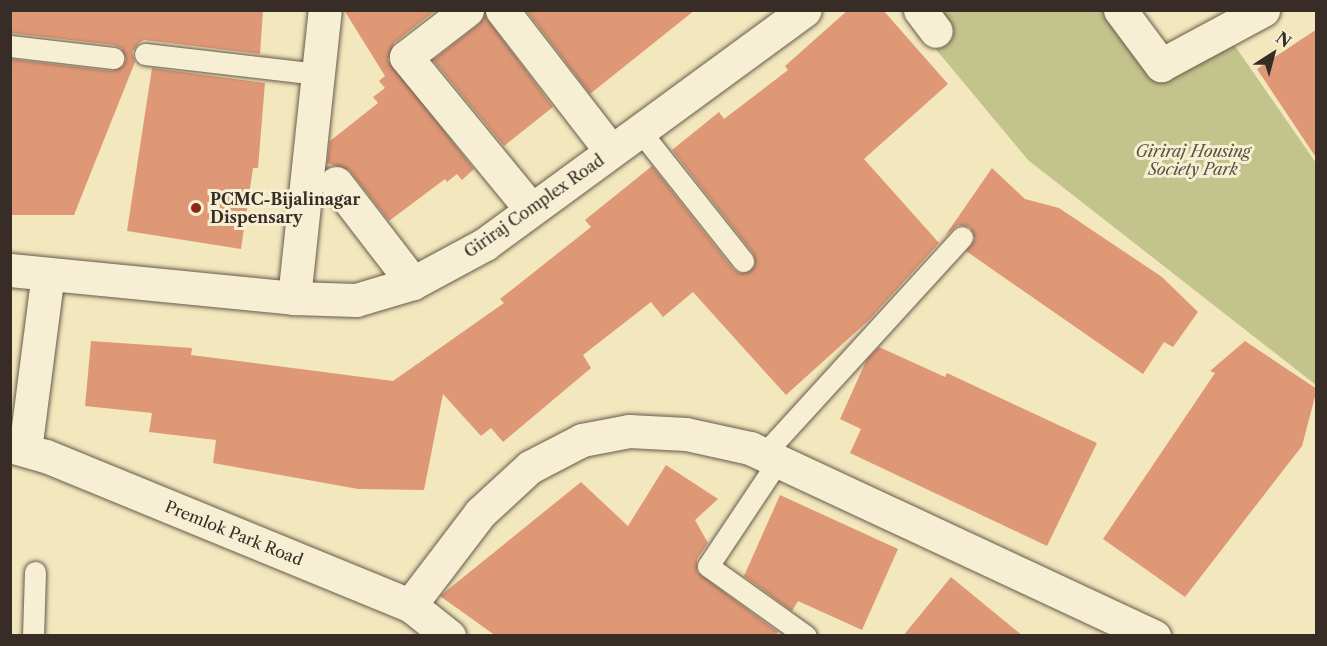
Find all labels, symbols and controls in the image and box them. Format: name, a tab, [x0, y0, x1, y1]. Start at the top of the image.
north arrow	[1243, 24, 1303, 84]
text: N	[1272, 27, 1295, 52]
park label: Giriraj Housing Society Park	[1135, 141, 1251, 179]
street label: Giriraj Complex Road	[460, 150, 608, 262]
place label: PCMC-Bijalinagar Dispensary	[210, 189, 360, 227]
marker: PCMC-Bijalinagar Dispensary	[187, 199, 205, 217]
street label: Premlok Park Road	[162, 496, 306, 570]

